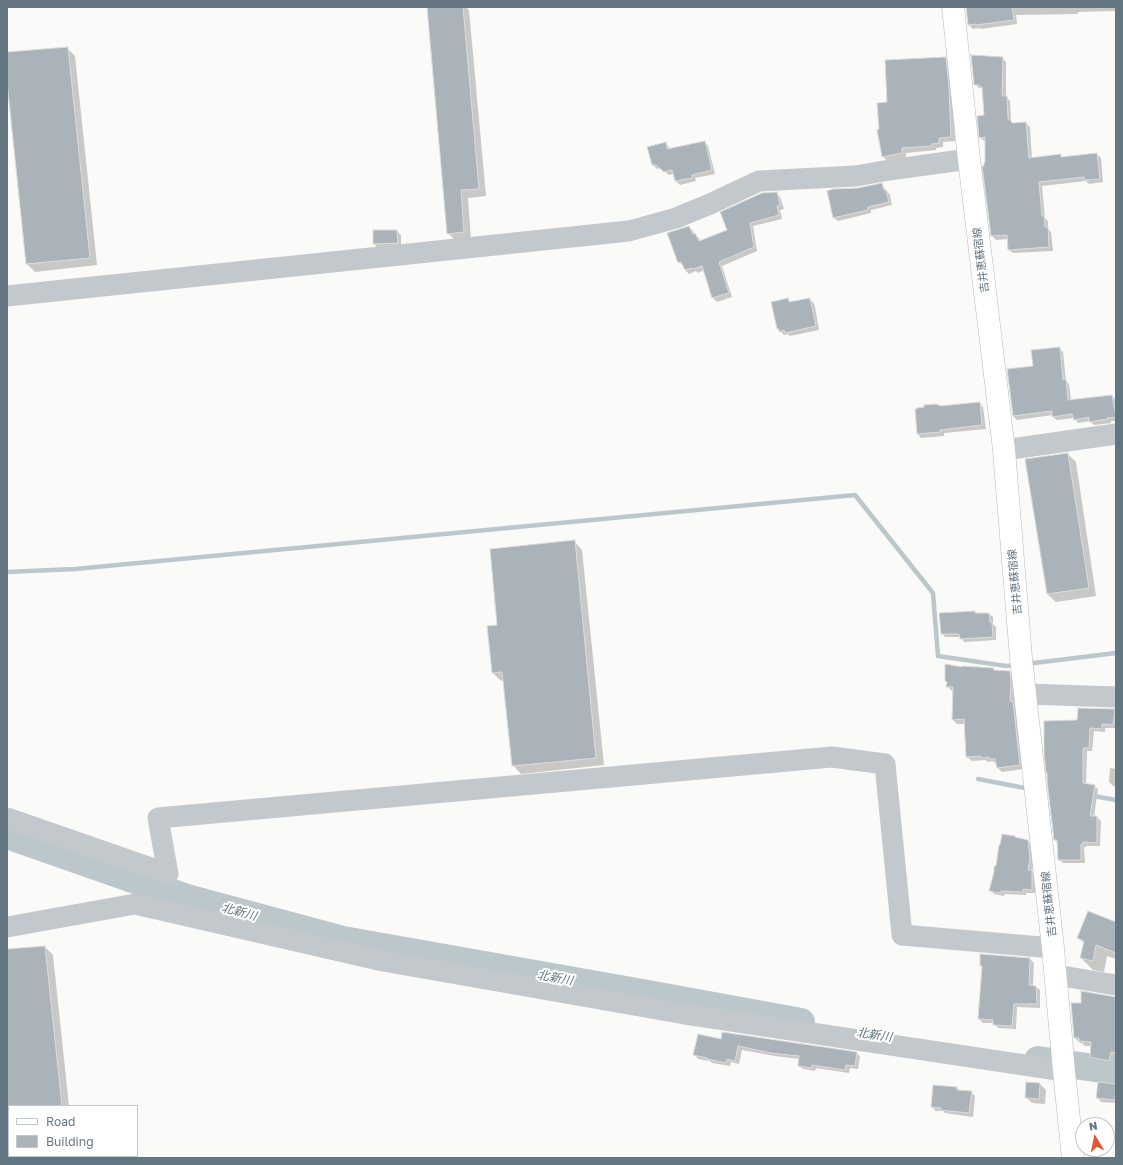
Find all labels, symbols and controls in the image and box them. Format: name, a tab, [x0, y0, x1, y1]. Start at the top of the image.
street label: 吉井恵蘇宿線	[970, 226, 992, 294]
street label: 吉井恵蘇宿線	[1006, 549, 1024, 615]
street label: 吉井恵蘇宿線	[1039, 870, 1059, 938]
water label: 北新川	[220, 900, 258, 924]
water label: 北新川	[536, 968, 574, 988]
water label: 北新川	[855, 1025, 893, 1045]
legend	[8, 1105, 138, 1157]
text: Road	[46, 1114, 75, 1129]
north arrow	[1075, 1117, 1115, 1157]
text: N	[1088, 1119, 1098, 1133]
text: Building	[46, 1134, 94, 1149]

